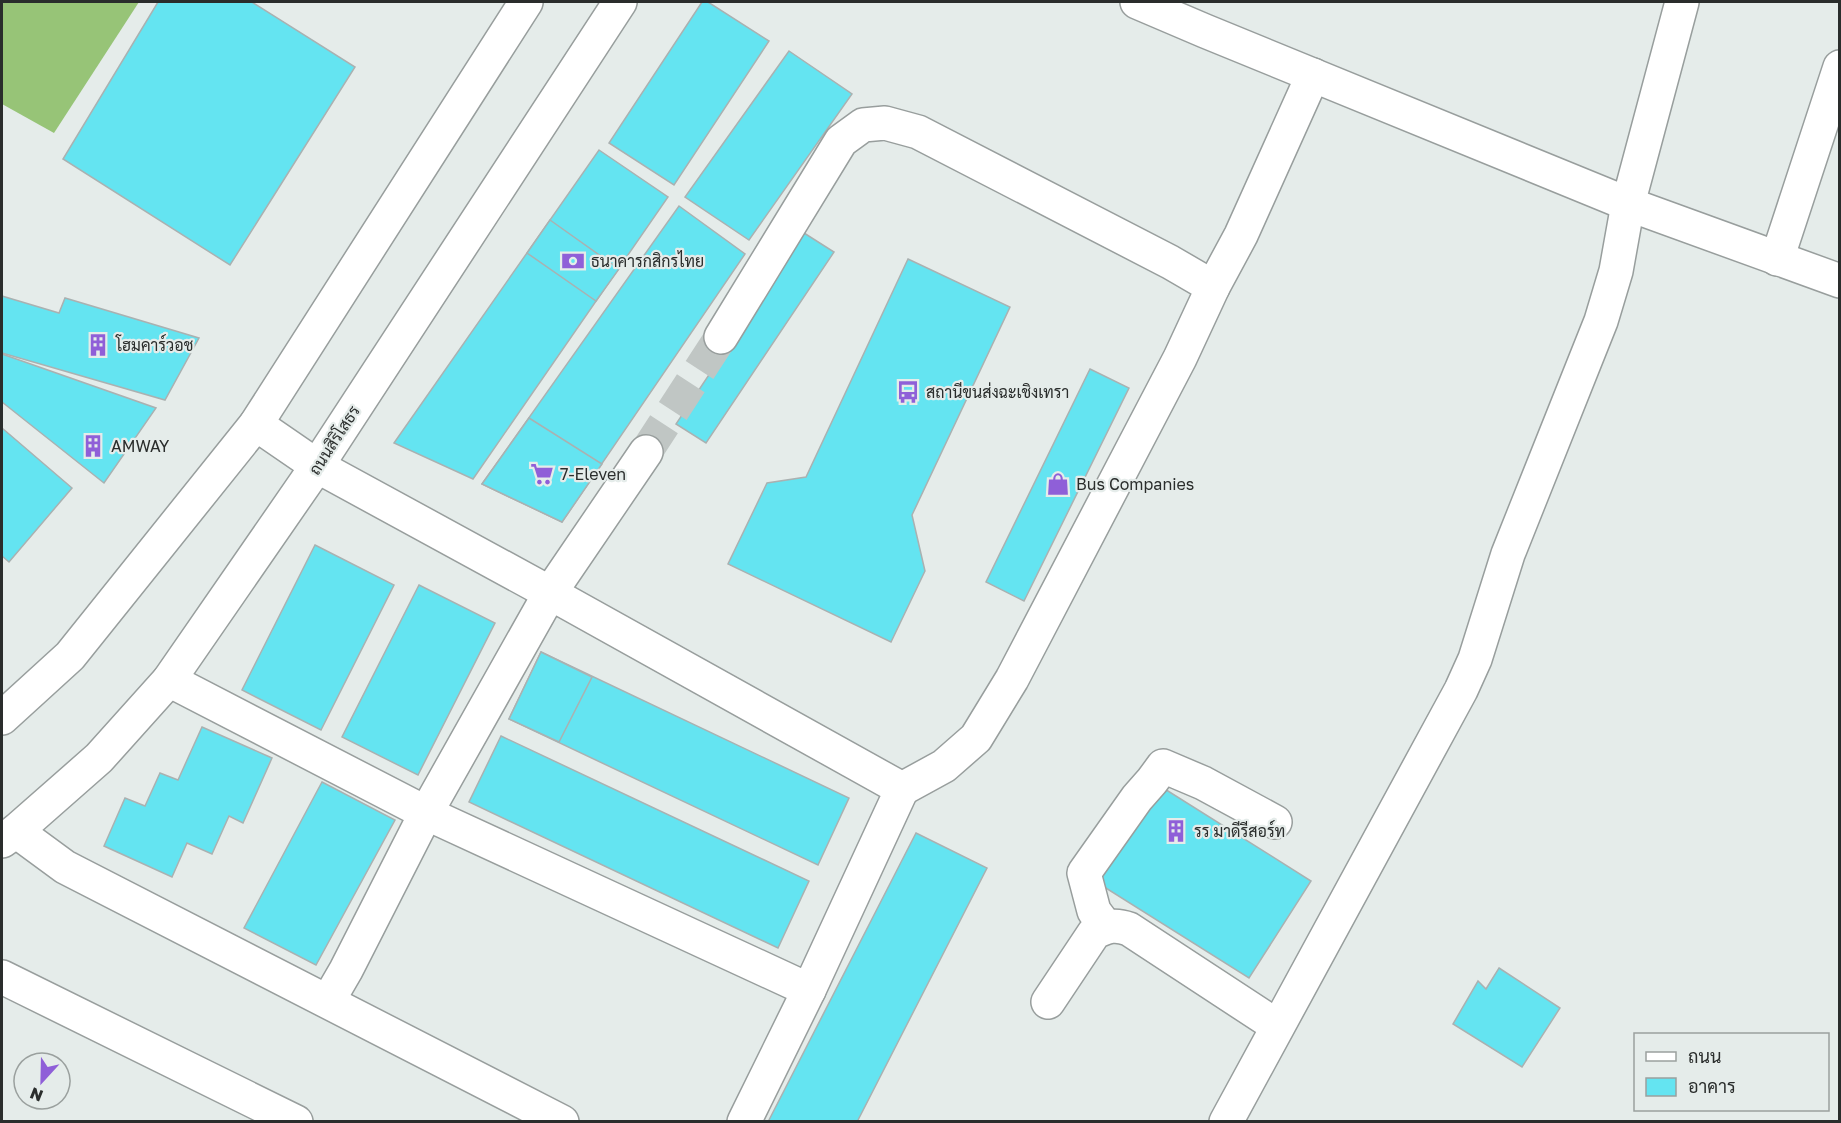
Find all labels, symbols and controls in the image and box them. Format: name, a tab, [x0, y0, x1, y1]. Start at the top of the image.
bank icon: ธนาคารกสิกรไทย	[560, 248, 586, 274]
place label: ธนาคารกสิกรไทย	[591, 250, 704, 271]
building icon: โฮมคาร์วอช	[85, 332, 111, 358]
place label: โฮมคาร์วอช	[115, 333, 193, 355]
bus stop icon: สถานีขนส่งฉะเชิงเทรา	[895, 379, 921, 405]
place label: สถานีขนส่งฉะเชิงเทรา	[926, 381, 1069, 402]
street label: ถนนสิริโสธร	[303, 401, 364, 478]
building icon: AMWAY	[80, 433, 106, 459]
place label: AMWAY	[111, 436, 170, 456]
supermarket icon: 7-Eleven	[529, 461, 555, 487]
place label: 7-Eleven	[560, 464, 626, 484]
shop icon: Bus Companies	[1045, 471, 1071, 497]
place label: Bus Companies	[1076, 474, 1194, 494]
building icon: รร มาดีรีสอร์ท	[1163, 818, 1189, 844]
place label: รร มาดีรีสอร์ท	[1194, 819, 1285, 841]
legend	[1634, 1033, 1829, 1111]
text: ถนน	[1688, 1045, 1721, 1067]
north arrow	[12, 1051, 72, 1111]
text: อาคาร	[1688, 1075, 1736, 1097]
text: N	[27, 1083, 46, 1106]

